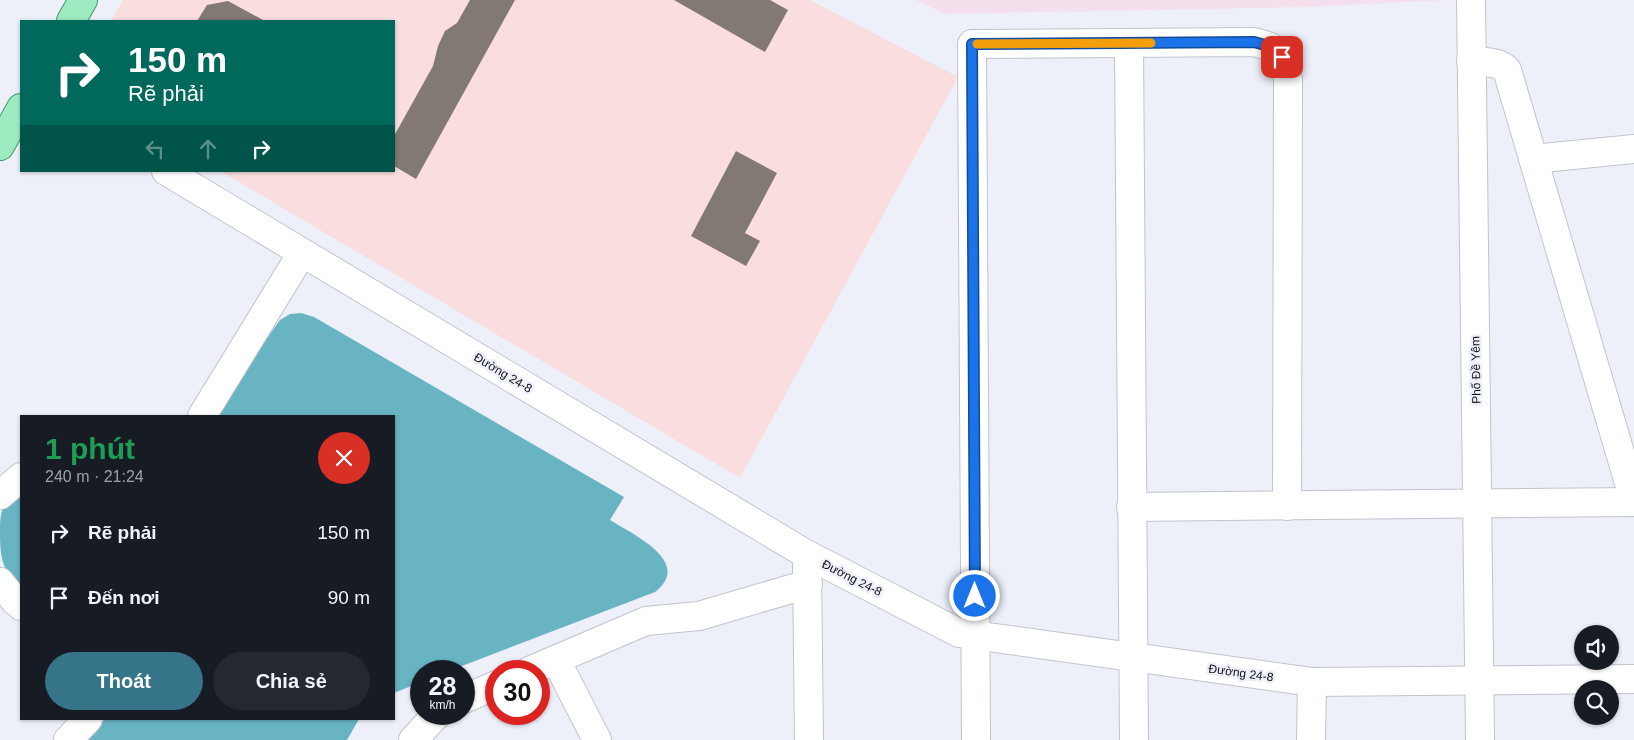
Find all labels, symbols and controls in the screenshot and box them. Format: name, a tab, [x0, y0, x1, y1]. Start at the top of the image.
pin	[1261, 36, 1303, 78]
icon: right	[45, 40, 110, 105]
text: 150 m	[128, 40, 227, 79]
icon: arrive	[1268, 43, 1296, 71]
text: Rẽ phải	[128, 81, 204, 106]
icon: left	[141, 135, 169, 163]
icon: ahead	[194, 135, 222, 163]
icon: right	[247, 135, 275, 163]
street label: Phố Đề Yêm	[1468, 336, 1484, 404]
street label: Đường 24-8	[471, 350, 535, 396]
text: 1 phút	[45, 432, 135, 465]
button: close	[318, 432, 370, 484]
text: 240 m · 21:24	[45, 468, 144, 485]
icon: right	[45, 519, 73, 547]
text: Rẽ phải	[88, 522, 157, 543]
text: 150 m	[317, 522, 370, 543]
street label: Đường 24-8	[820, 557, 885, 599]
position arrow	[948, 569, 1000, 621]
icon: arrive	[45, 584, 73, 612]
text: Đến nơi	[88, 587, 160, 608]
text: 90 m	[328, 587, 370, 608]
map controls	[1574, 625, 1619, 725]
button: sound	[1574, 625, 1619, 670]
button: Thoát	[45, 652, 203, 710]
button: Chia sẻ	[213, 652, 370, 710]
speed limit sign: 30	[485, 660, 550, 725]
street label: Đường 24-8	[1208, 662, 1275, 685]
text: 28	[429, 672, 456, 700]
button: search	[1574, 680, 1619, 725]
text: km/h	[429, 698, 456, 712]

